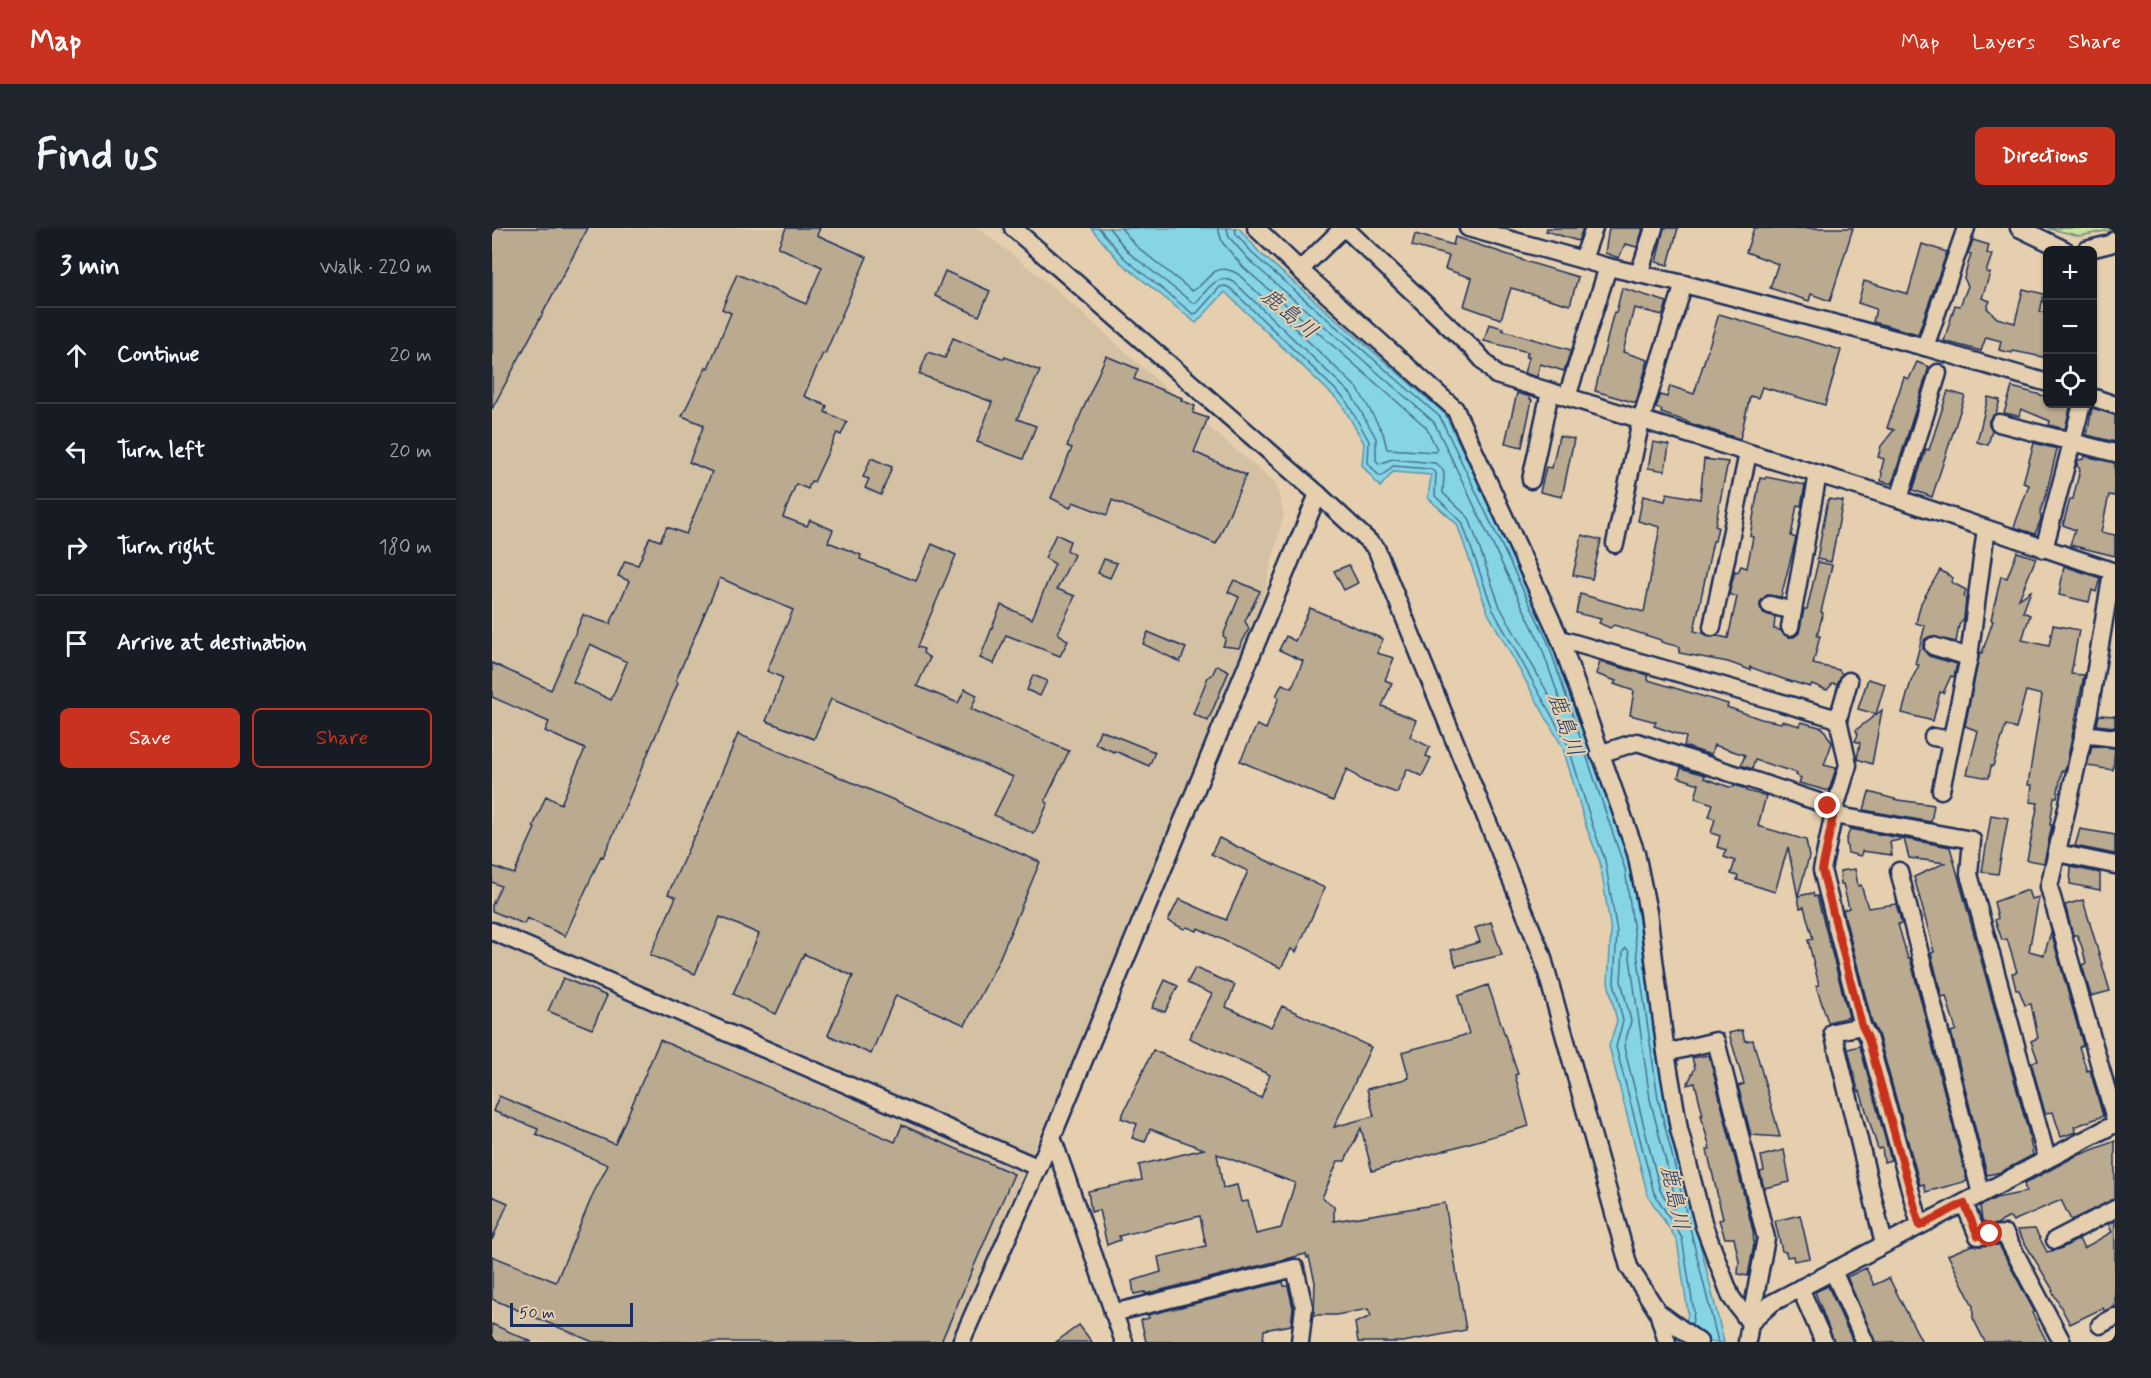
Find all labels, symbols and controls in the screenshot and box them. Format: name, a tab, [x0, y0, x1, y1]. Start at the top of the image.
text: Map	[30, 24, 81, 61]
text: Map	[1901, 28, 1939, 56]
text: Layers	[1972, 28, 2035, 56]
text: Share	[2068, 28, 2121, 56]
button: Directions	[1975, 127, 2115, 185]
text: Find us	[36, 129, 158, 184]
map controls	[2043, 246, 2097, 408]
button: +	[2043, 246, 2097, 300]
text: 3 min	[60, 250, 120, 284]
text: Walk · 220 m	[320, 254, 432, 281]
water label: 鹿島川	[1255, 282, 1323, 346]
button: −	[2043, 300, 2097, 354]
icon: ahead	[60, 339, 93, 372]
text: Continue	[117, 341, 199, 369]
text: 20 m	[389, 342, 432, 369]
button: locate	[2043, 354, 2097, 408]
icon: left	[60, 435, 93, 468]
text: Turn left	[117, 437, 205, 465]
text: 20 m	[389, 438, 432, 465]
icon: right	[60, 531, 93, 564]
text: Turn right	[117, 533, 215, 561]
text: 180 m	[379, 534, 432, 561]
icon: arrive	[60, 627, 93, 660]
text: Arrive at destination	[117, 629, 307, 657]
water label: 鹿島川	[1541, 689, 1589, 761]
button: Save	[60, 708, 240, 768]
button: Share	[252, 708, 432, 768]
route end	[1814, 792, 1840, 818]
water label: 鹿島川	[1653, 1163, 1695, 1233]
route start	[1976, 1220, 2002, 1246]
scale bar	[510, 1300, 633, 1328]
text: 50 m	[519, 1303, 555, 1324]

